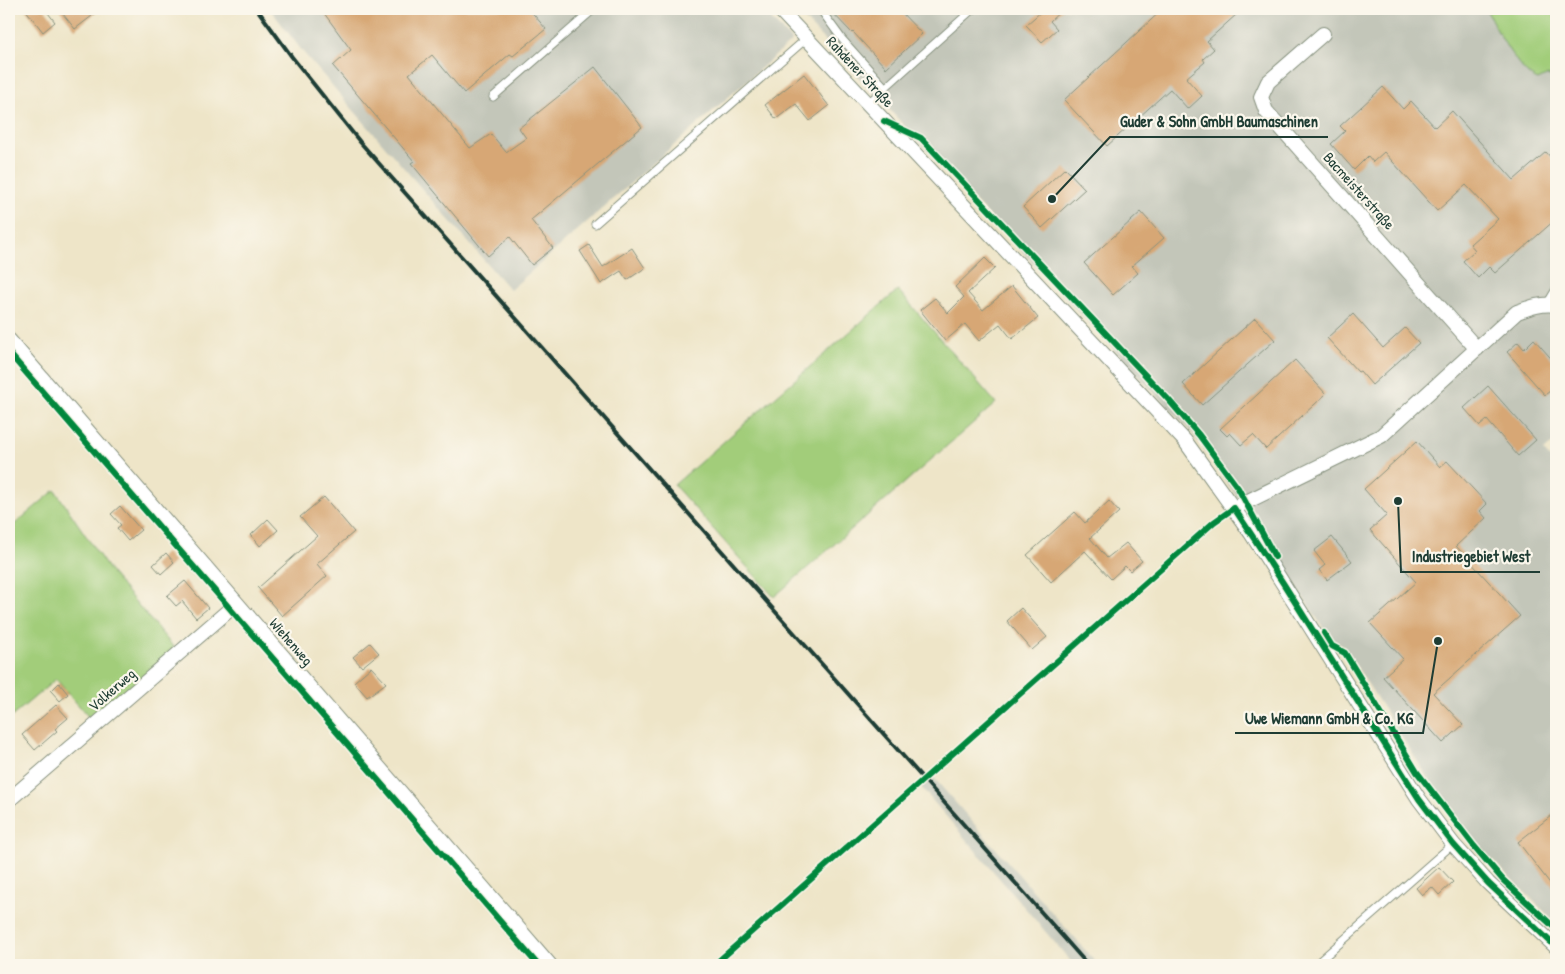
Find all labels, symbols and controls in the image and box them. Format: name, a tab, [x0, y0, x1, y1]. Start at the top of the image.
street label: Rahdener Straße	[822, 31, 899, 112]
callout: Guder & Sohn GmbH Baumaschinen	[1110, 106, 1328, 137]
text: Guder & Sohn GmbH Baumaschinen	[1120, 110, 1318, 132]
street label: Bacmeisterstraße	[1319, 147, 1400, 234]
callout: Industriegebiet West	[1401, 541, 1540, 572]
text: Industriegebiet West	[1412, 545, 1531, 568]
street label: Wiehenweg	[265, 613, 318, 670]
street label: Volkerweg	[84, 663, 140, 716]
callout: Uwe Wiemann GmbH & Co. KG	[1235, 702, 1423, 733]
text: Uwe Wiemann GmbH & Co. KG	[1245, 707, 1413, 729]

